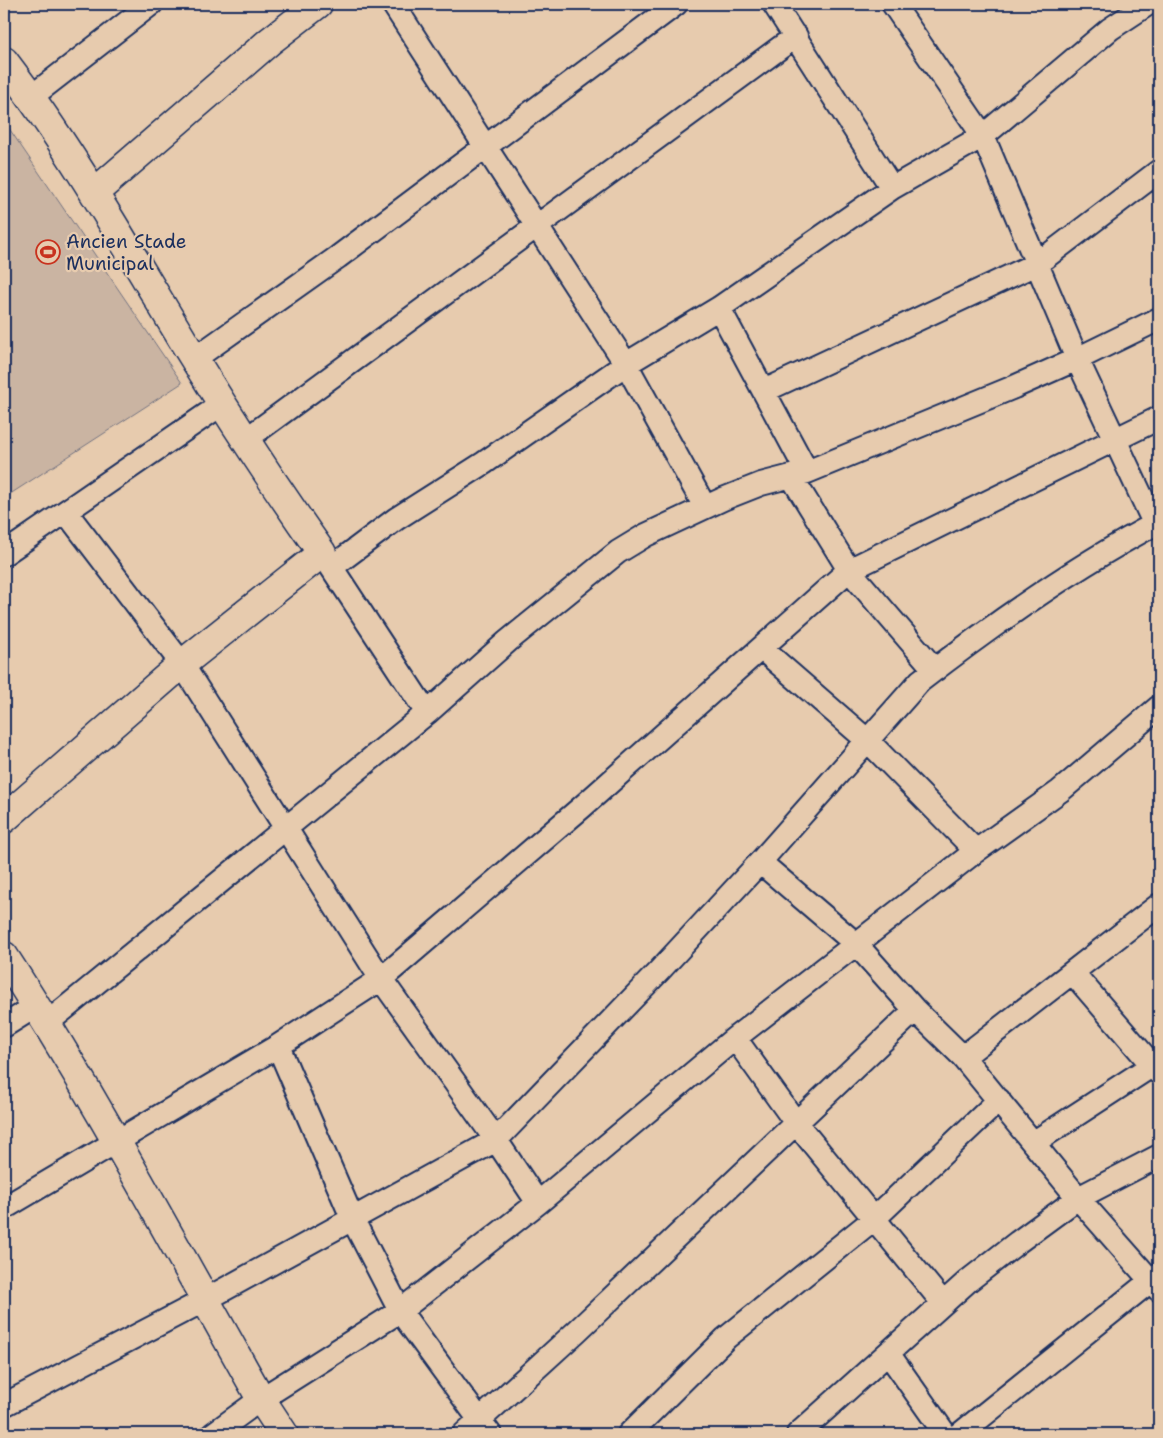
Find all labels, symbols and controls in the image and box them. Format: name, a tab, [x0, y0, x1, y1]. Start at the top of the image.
place label: Ancien Stade Municipal	[66, 229, 187, 276]
sports icon: Ancien Stade Municipal	[35, 239, 61, 265]

